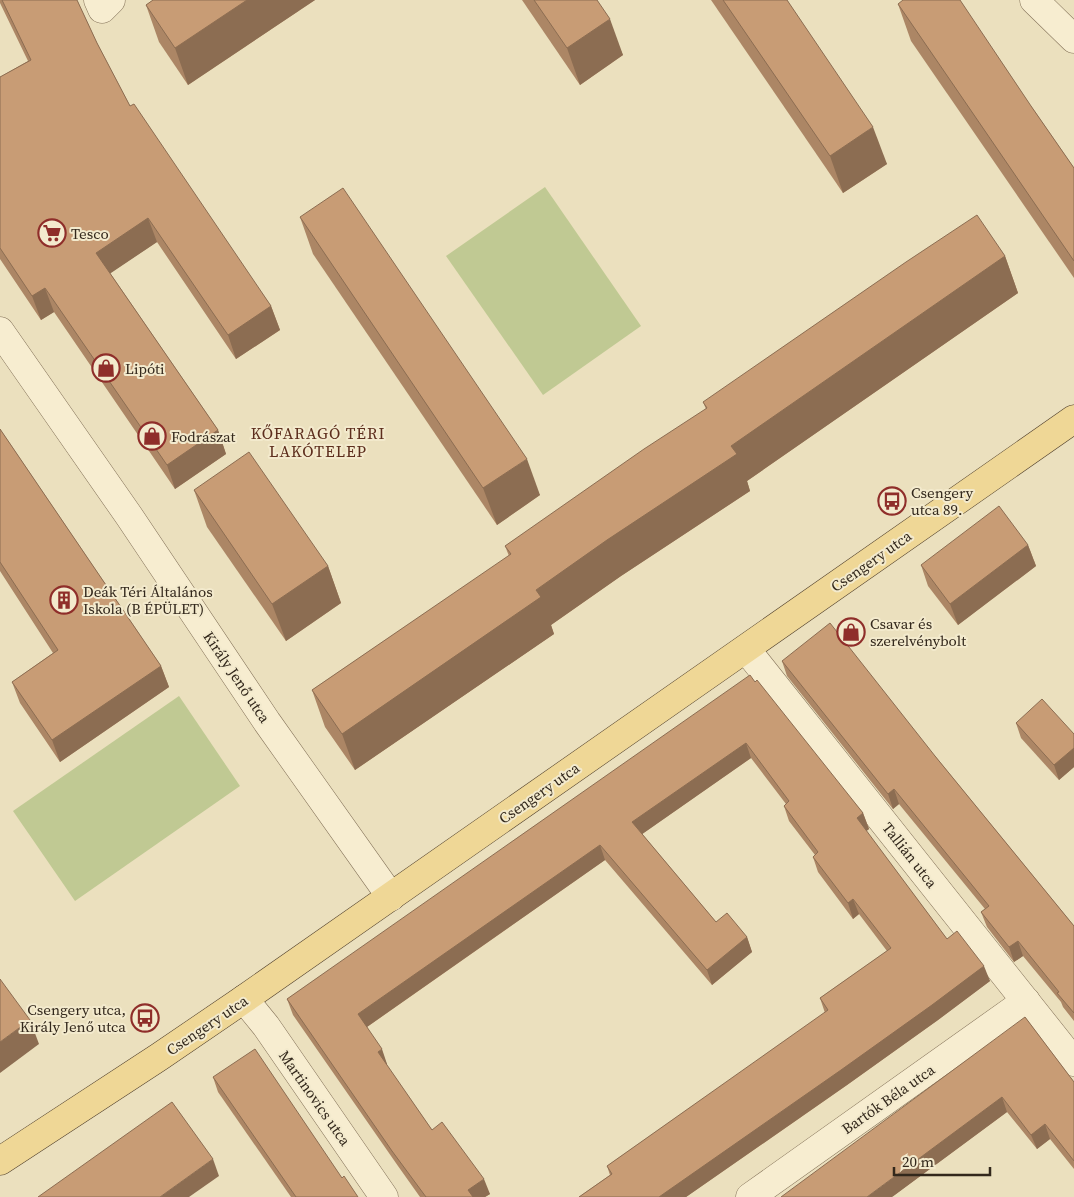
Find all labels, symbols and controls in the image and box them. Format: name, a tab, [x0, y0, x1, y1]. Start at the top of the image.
supermarket icon: Tesco	[37, 218, 67, 248]
place label: Tesco	[71, 223, 109, 244]
shop icon: Lipóti	[91, 353, 121, 383]
place label: Lipóti	[125, 358, 164, 379]
shop icon: Fodrászat	[137, 421, 167, 451]
district label: KŐFARAGÓ TÉRI LAKÓTELEP	[251, 422, 385, 462]
place label: Fodrászat	[171, 426, 236, 447]
place label: Csengery utca 89.	[911, 482, 973, 520]
bus stop icon: Csengery utca 89.	[877, 486, 907, 516]
street label: Csengery utca	[826, 525, 916, 597]
place label: Deák Téri Általános Iskola (B ÉPÜLET)	[83, 581, 213, 619]
building icon: Deák Téri Általános Iskola (B ÉPÜLET)	[49, 585, 79, 615]
place label: Csavar és szerelvénybolt	[870, 613, 966, 651]
shop icon: Csavar és szerelvénybolt	[836, 617, 866, 647]
street label: Király Jenő utca	[199, 627, 276, 727]
street label: Csengery utca	[494, 757, 584, 829]
street label: Tallián utca	[878, 818, 943, 893]
street label: Csengery utca	[162, 990, 252, 1060]
place label: Csengery utca, Király Jenő utca	[20, 999, 126, 1037]
bus stop icon: Csengery utca, Király Jenő utca	[130, 1003, 160, 1033]
street label: Martinovics utca	[274, 1046, 356, 1150]
street label: Bartók Béla utca	[837, 1059, 939, 1139]
scale bar	[894, 1144, 990, 1176]
text: 20 m	[902, 1151, 934, 1172]

